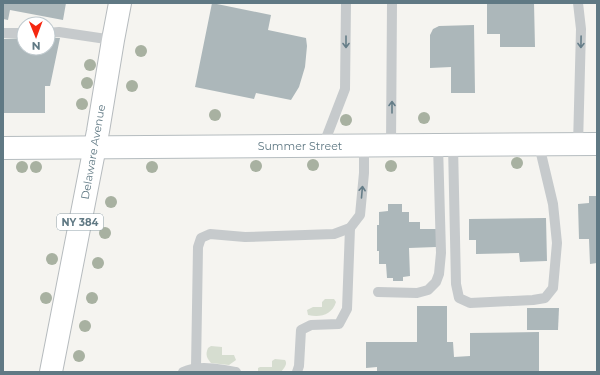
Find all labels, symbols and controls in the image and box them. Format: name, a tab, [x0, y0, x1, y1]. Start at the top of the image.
north arrow	[16, 16, 56, 56]
one-way arrow	[342, 35, 350, 48]
one-way arrow	[577, 35, 584, 48]
text: N	[32, 39, 41, 53]
one-way arrow	[388, 101, 396, 114]
street label: Delaware Avenue	[78, 103, 108, 201]
street label: Summer Street	[258, 139, 343, 153]
one-way arrow	[359, 186, 366, 199]
road number: NY 384	[57, 214, 103, 230]

